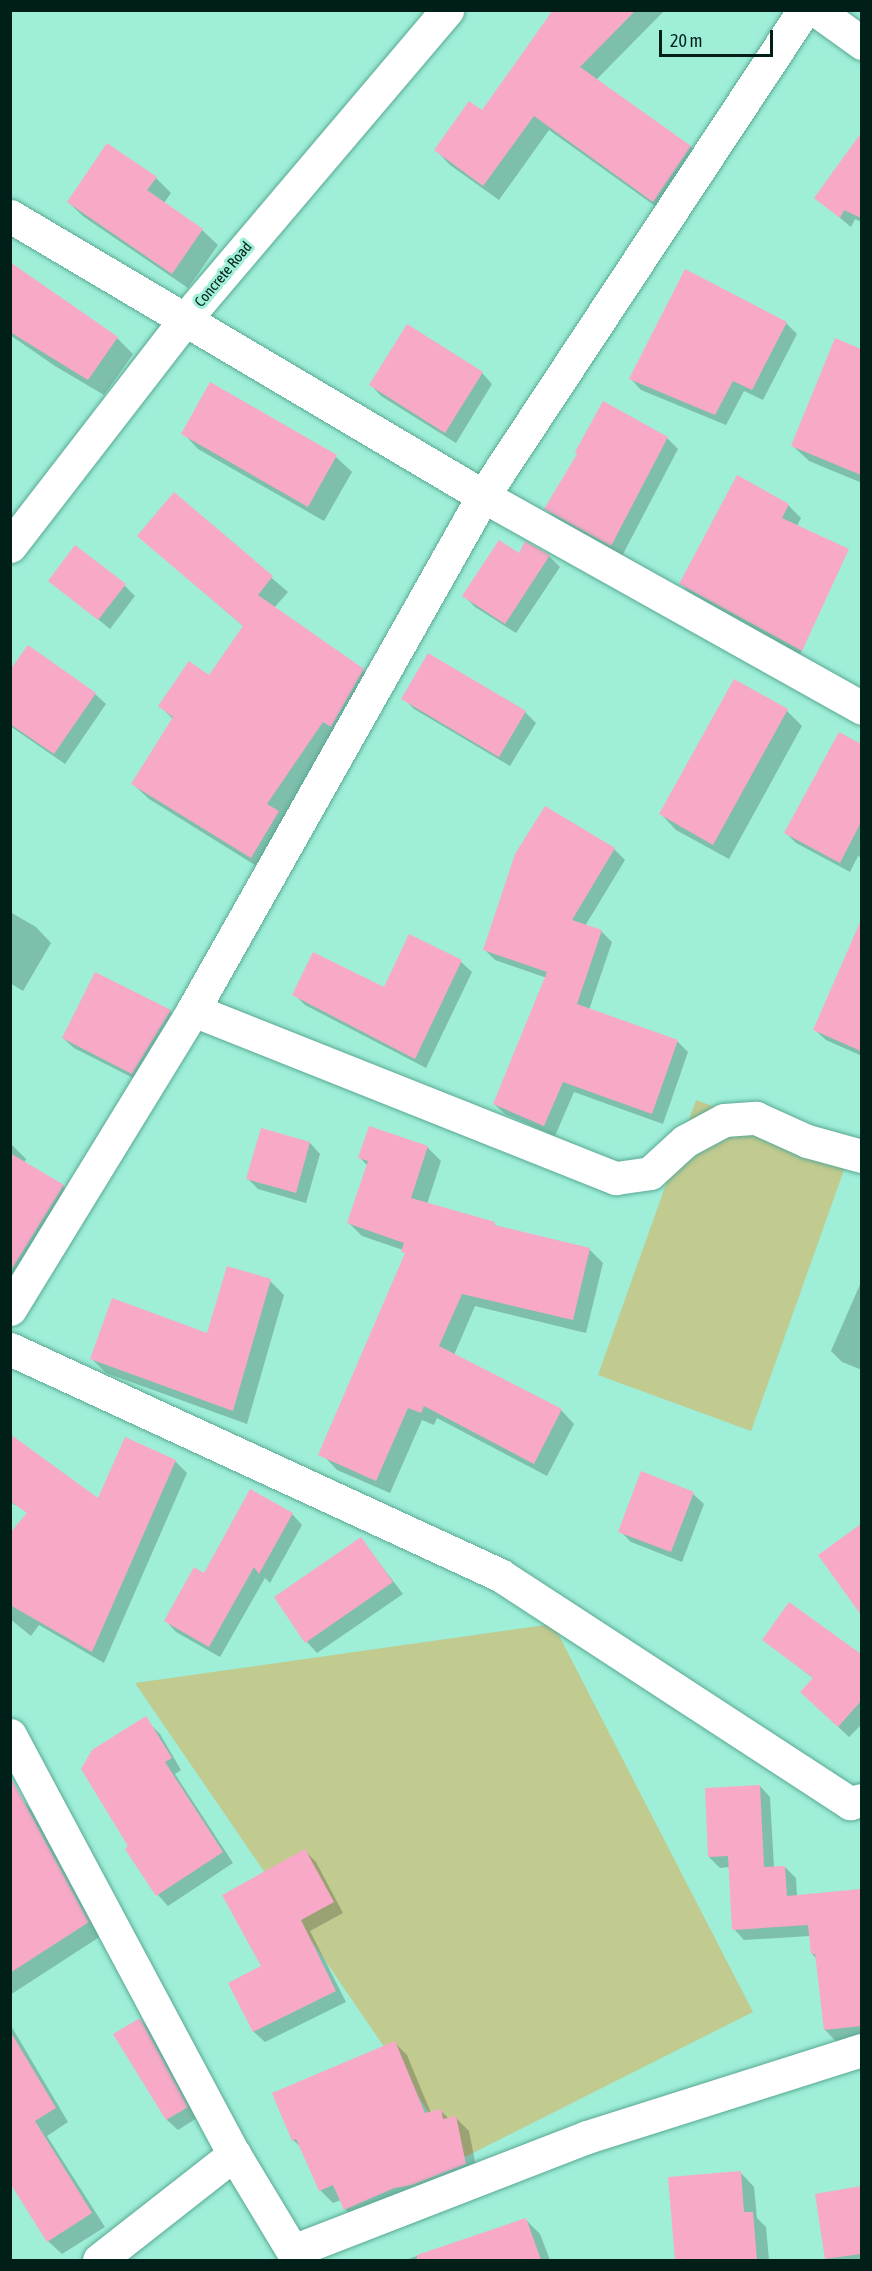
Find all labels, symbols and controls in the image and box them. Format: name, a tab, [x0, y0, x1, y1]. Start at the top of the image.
scale bar	[662, 18, 776, 56]
text: 20 m	[670, 30, 702, 51]
street label: Concrete Road	[191, 238, 255, 310]

